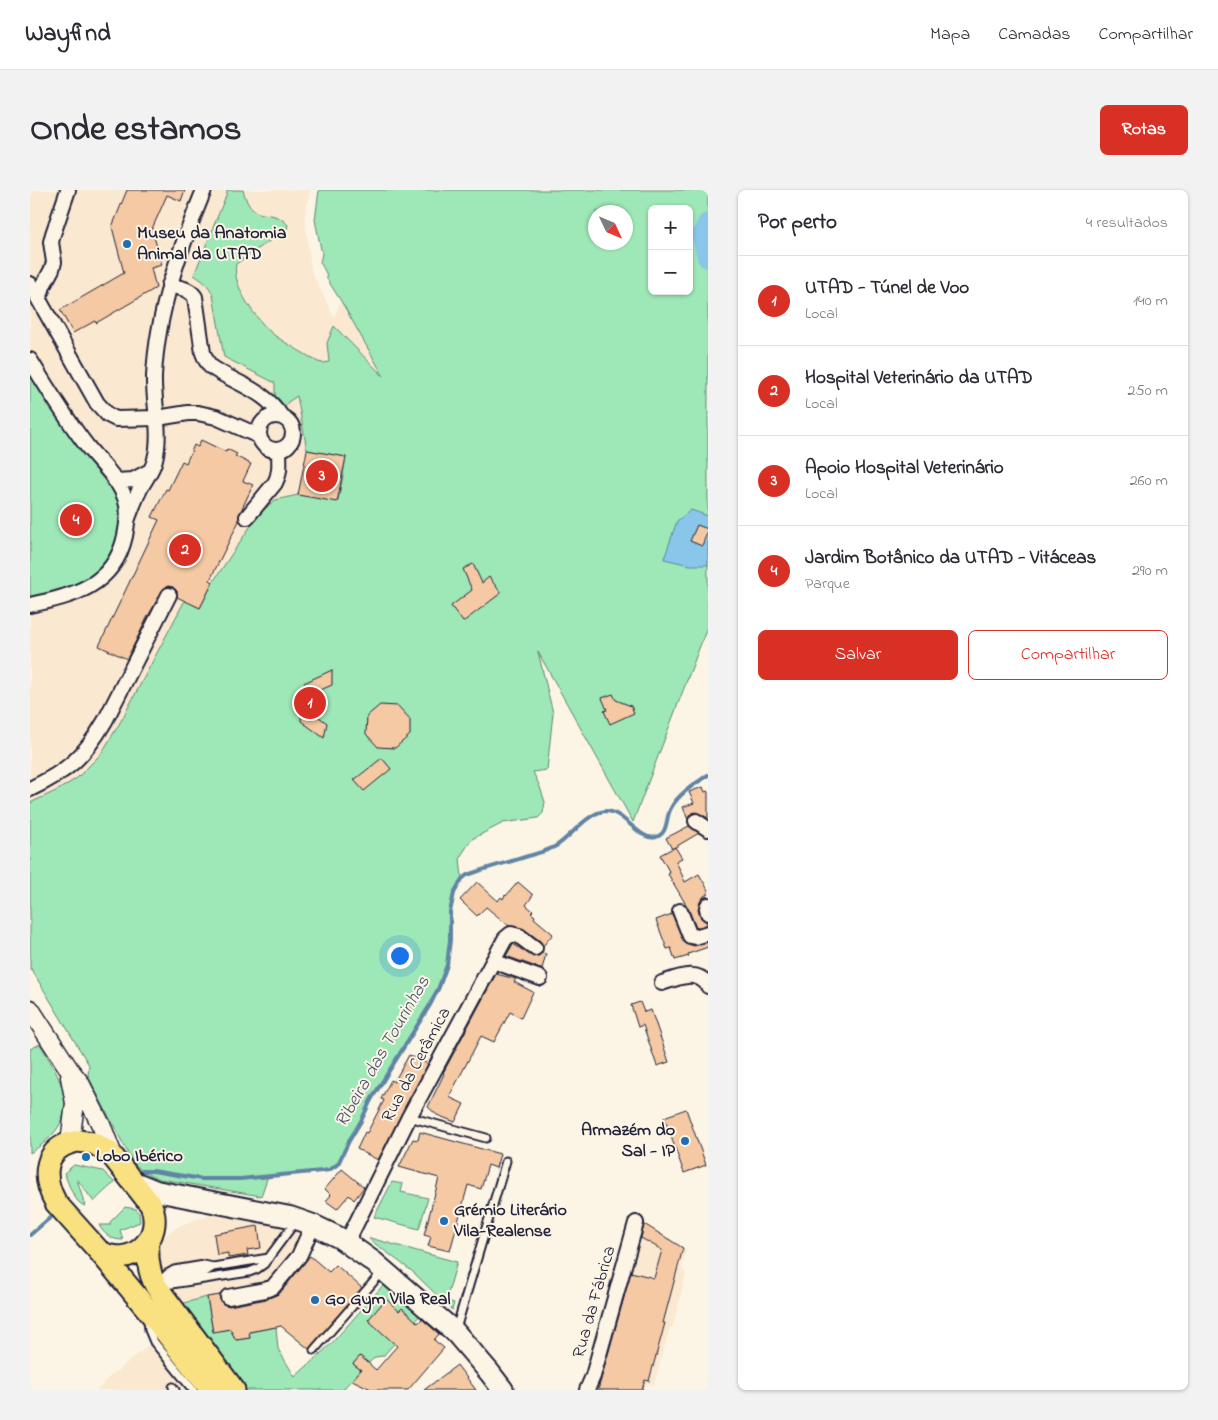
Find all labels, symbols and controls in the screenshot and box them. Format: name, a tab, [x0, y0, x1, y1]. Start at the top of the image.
text: Wayfind	[25, 17, 111, 52]
text: Mapa	[930, 22, 970, 48]
text: Camadas	[998, 22, 1071, 48]
text: Compartilhar	[1099, 22, 1193, 48]
text: Onde estamos	[30, 105, 242, 156]
button: Rotas	[1100, 105, 1188, 155]
north arrow	[588, 205, 633, 250]
map controls	[648, 205, 693, 295]
button: +	[648, 205, 693, 250]
text: Por perto	[758, 208, 837, 238]
text: 4 resultados	[1086, 211, 1168, 235]
place label: Museu da Anatomia Animal da UTAD	[137, 221, 287, 268]
marker: Museu da Anatomia Animal da UTAD	[121, 238, 133, 250]
button: −	[648, 250, 693, 295]
text: UTAD - Túnel de Voo	[805, 275, 969, 302]
text: 1	[771, 289, 777, 313]
text: 140 m	[1133, 289, 1168, 313]
text: Local	[805, 302, 838, 326]
text: Hospital Veterinário da UTAD	[805, 365, 1033, 392]
text: 2	[770, 379, 778, 403]
text: 250 m	[1128, 379, 1168, 403]
text: Local	[805, 392, 838, 416]
text: Apoio Hospital Veterinário	[805, 455, 1004, 482]
pin: 3	[306, 457, 338, 495]
text: 3	[771, 469, 777, 493]
text: 260 m	[1130, 469, 1168, 493]
text: Local	[805, 482, 838, 506]
pin: 4	[60, 501, 92, 539]
pin: 2	[169, 531, 201, 569]
text: Jardim Botânico da UTAD - Vitáceas	[805, 545, 1096, 572]
text: 4	[771, 559, 777, 583]
text: 290 m	[1132, 559, 1168, 583]
text: Parque	[805, 572, 850, 596]
button: Salvar	[758, 630, 958, 680]
button: Compartilhar	[968, 630, 1168, 680]
pin: 1	[294, 684, 326, 722]
your location	[387, 943, 413, 969]
water label: Ribeira das Tourinhas	[329, 971, 438, 1133]
street label: Rua da Cerâmica	[376, 1003, 458, 1127]
place label: Armazém do Sal - IP	[581, 1118, 676, 1165]
marker: Armazém do Sal - IP	[679, 1135, 691, 1147]
place label: Lobo Ibérico	[96, 1144, 183, 1170]
marker: Lobo Ibérico	[80, 1151, 92, 1163]
place label: Grémio Literário Vila-Realense	[453, 1198, 567, 1245]
marker: Grémio Literário Vila-Realense	[438, 1215, 450, 1227]
street label: Rua da Fábrica	[567, 1243, 623, 1361]
place label: Go Gym Vila Real	[325, 1287, 451, 1314]
marker: Go Gym Vila Real	[309, 1294, 321, 1306]

